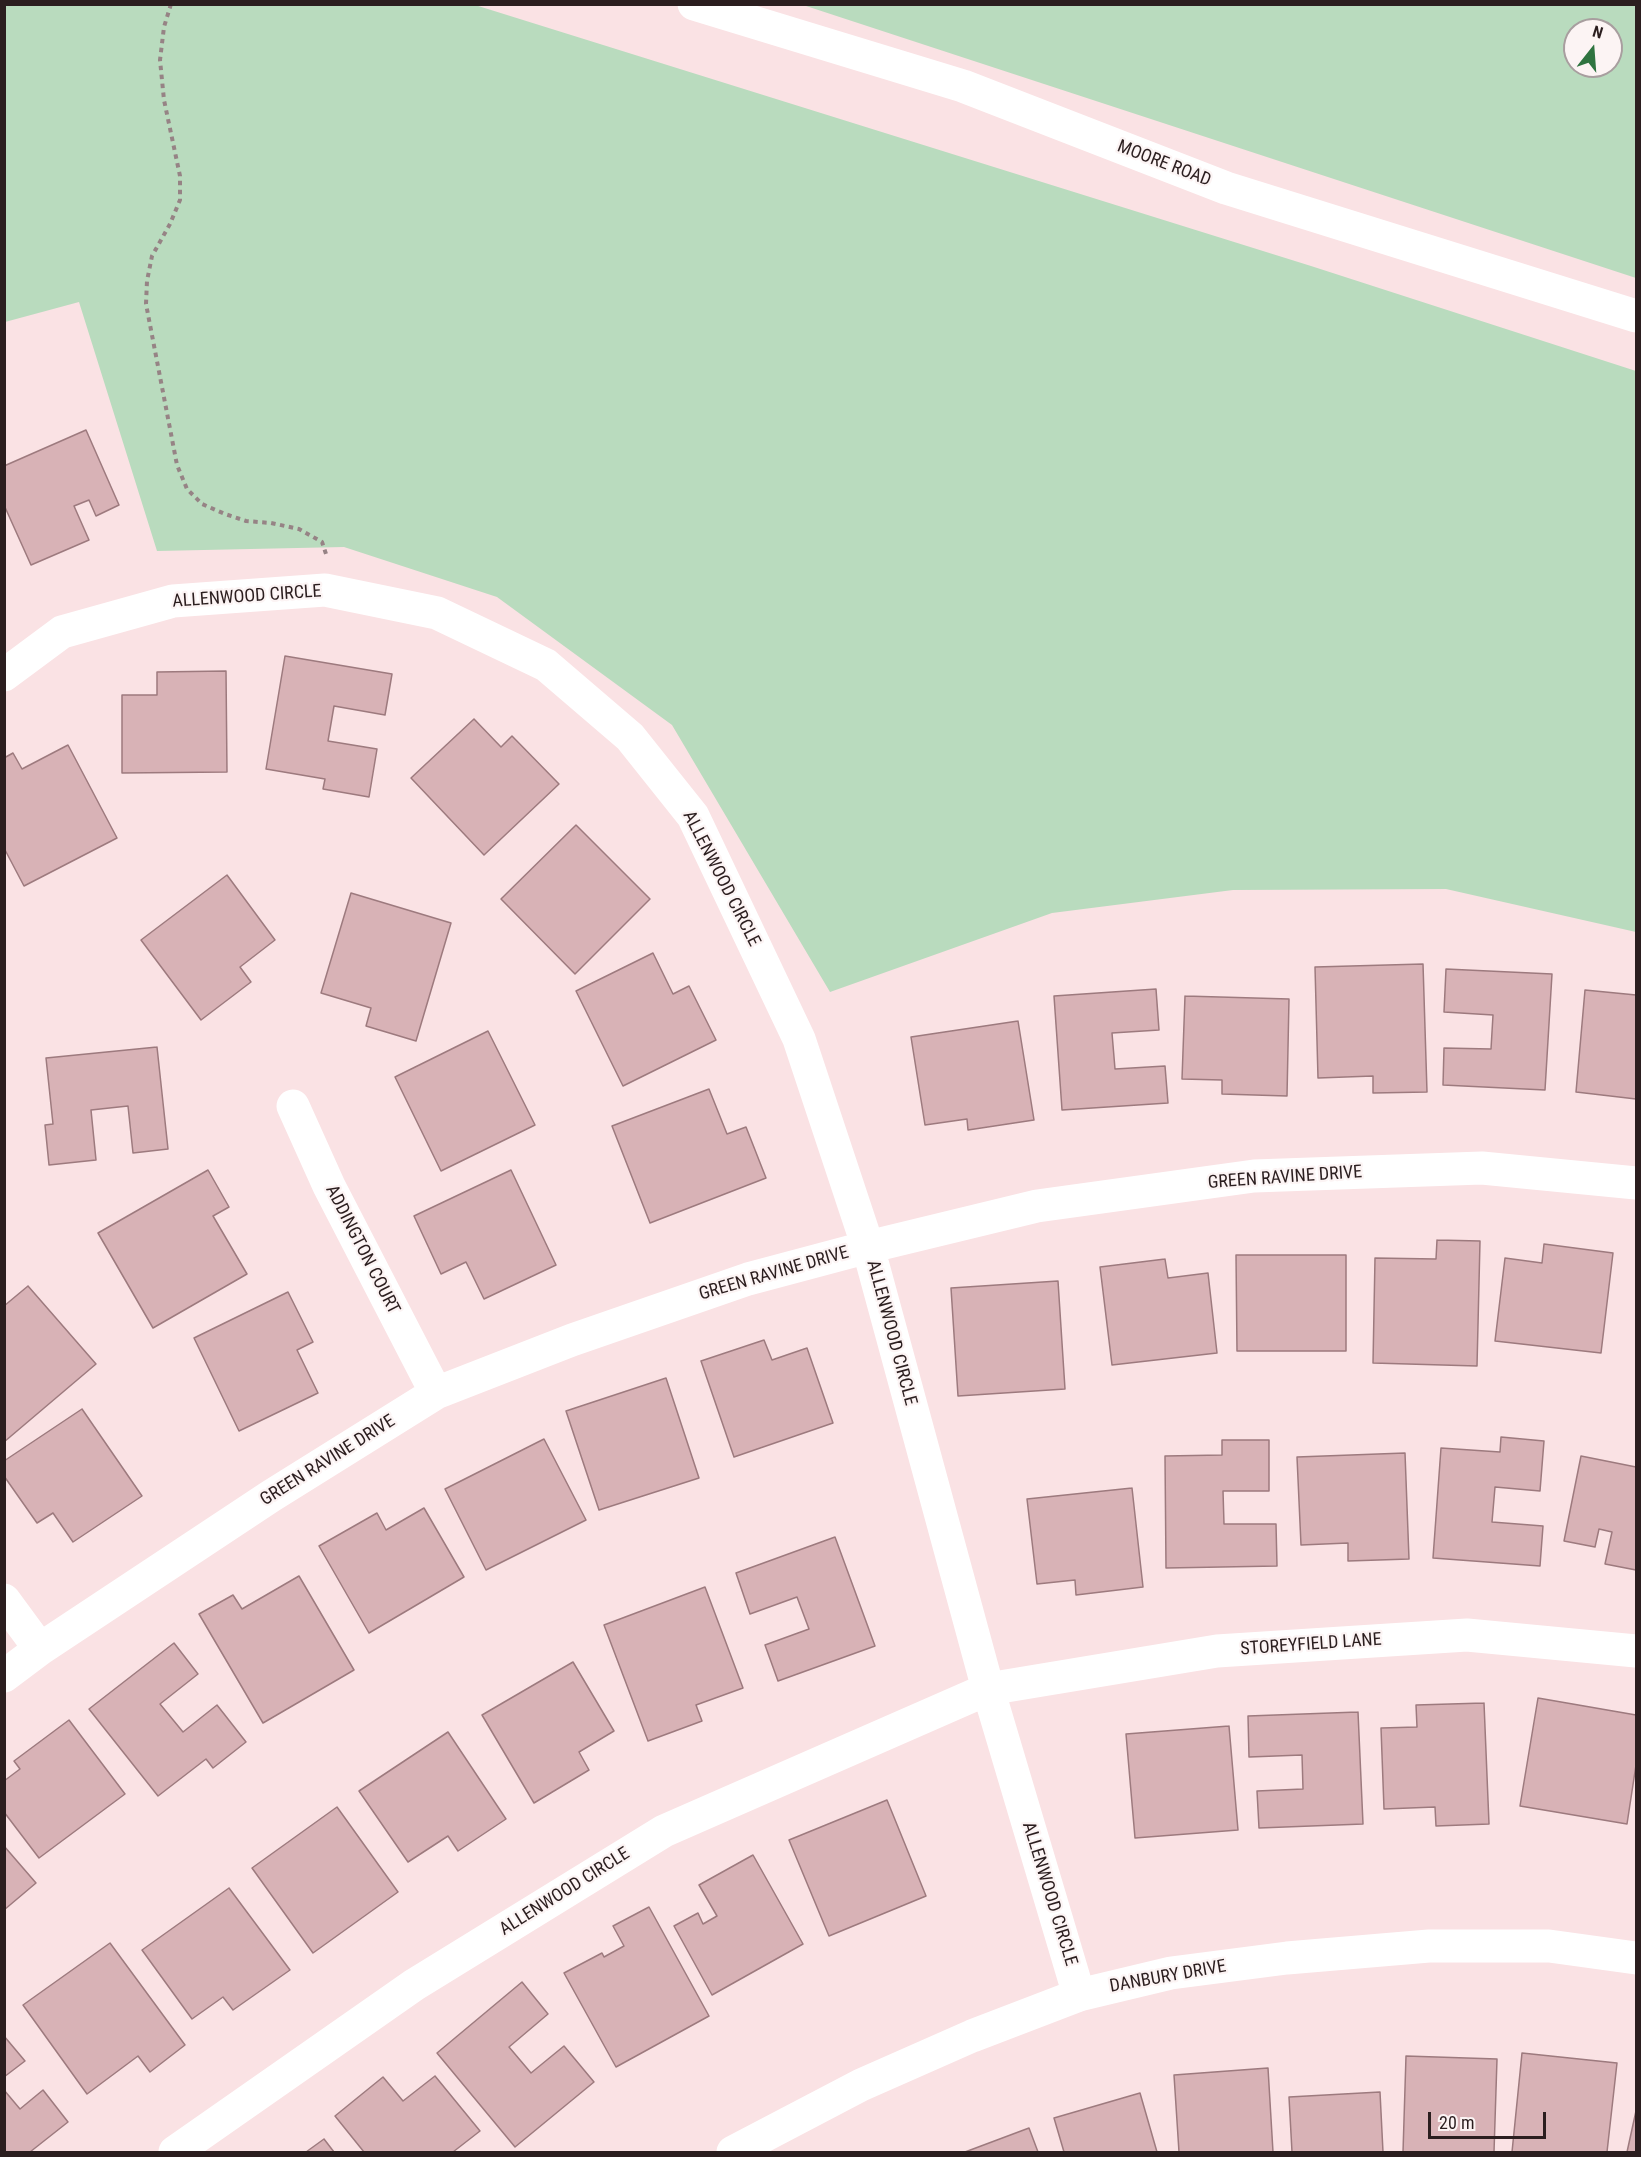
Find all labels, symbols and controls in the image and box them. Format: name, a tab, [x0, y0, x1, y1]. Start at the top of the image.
north arrow	[1563, 18, 1623, 78]
text: N	[1590, 22, 1605, 43]
street label: MOORE ROAD	[1114, 136, 1214, 192]
street label: ALLENWOOD CIRCLE	[172, 581, 322, 613]
street label: ALLENWOOD CIRCLE	[677, 808, 765, 950]
street label: GREEN RAVINE DRIVE	[1207, 1162, 1363, 1194]
street label: ADDINGTON COURT	[320, 1182, 404, 1318]
street label: GREEN RAVINE DRIVE	[697, 1242, 851, 1306]
street label: ALLENWOOD CIRCLE	[861, 1258, 921, 1408]
street label: GREEN RAVINE DRIVE	[257, 1411, 399, 1511]
street label: STOREYFIELD LANE	[1240, 1629, 1382, 1661]
street label: ALLENWOOD CIRCLE	[1017, 1819, 1081, 1969]
street label: ALLENWOOD CIRCLE	[496, 1843, 634, 1941]
street label: DANBURY DRIVE	[1108, 1956, 1228, 1998]
scale bar	[1431, 2100, 1550, 2138]
text: 20 m	[1439, 2112, 1474, 2133]

